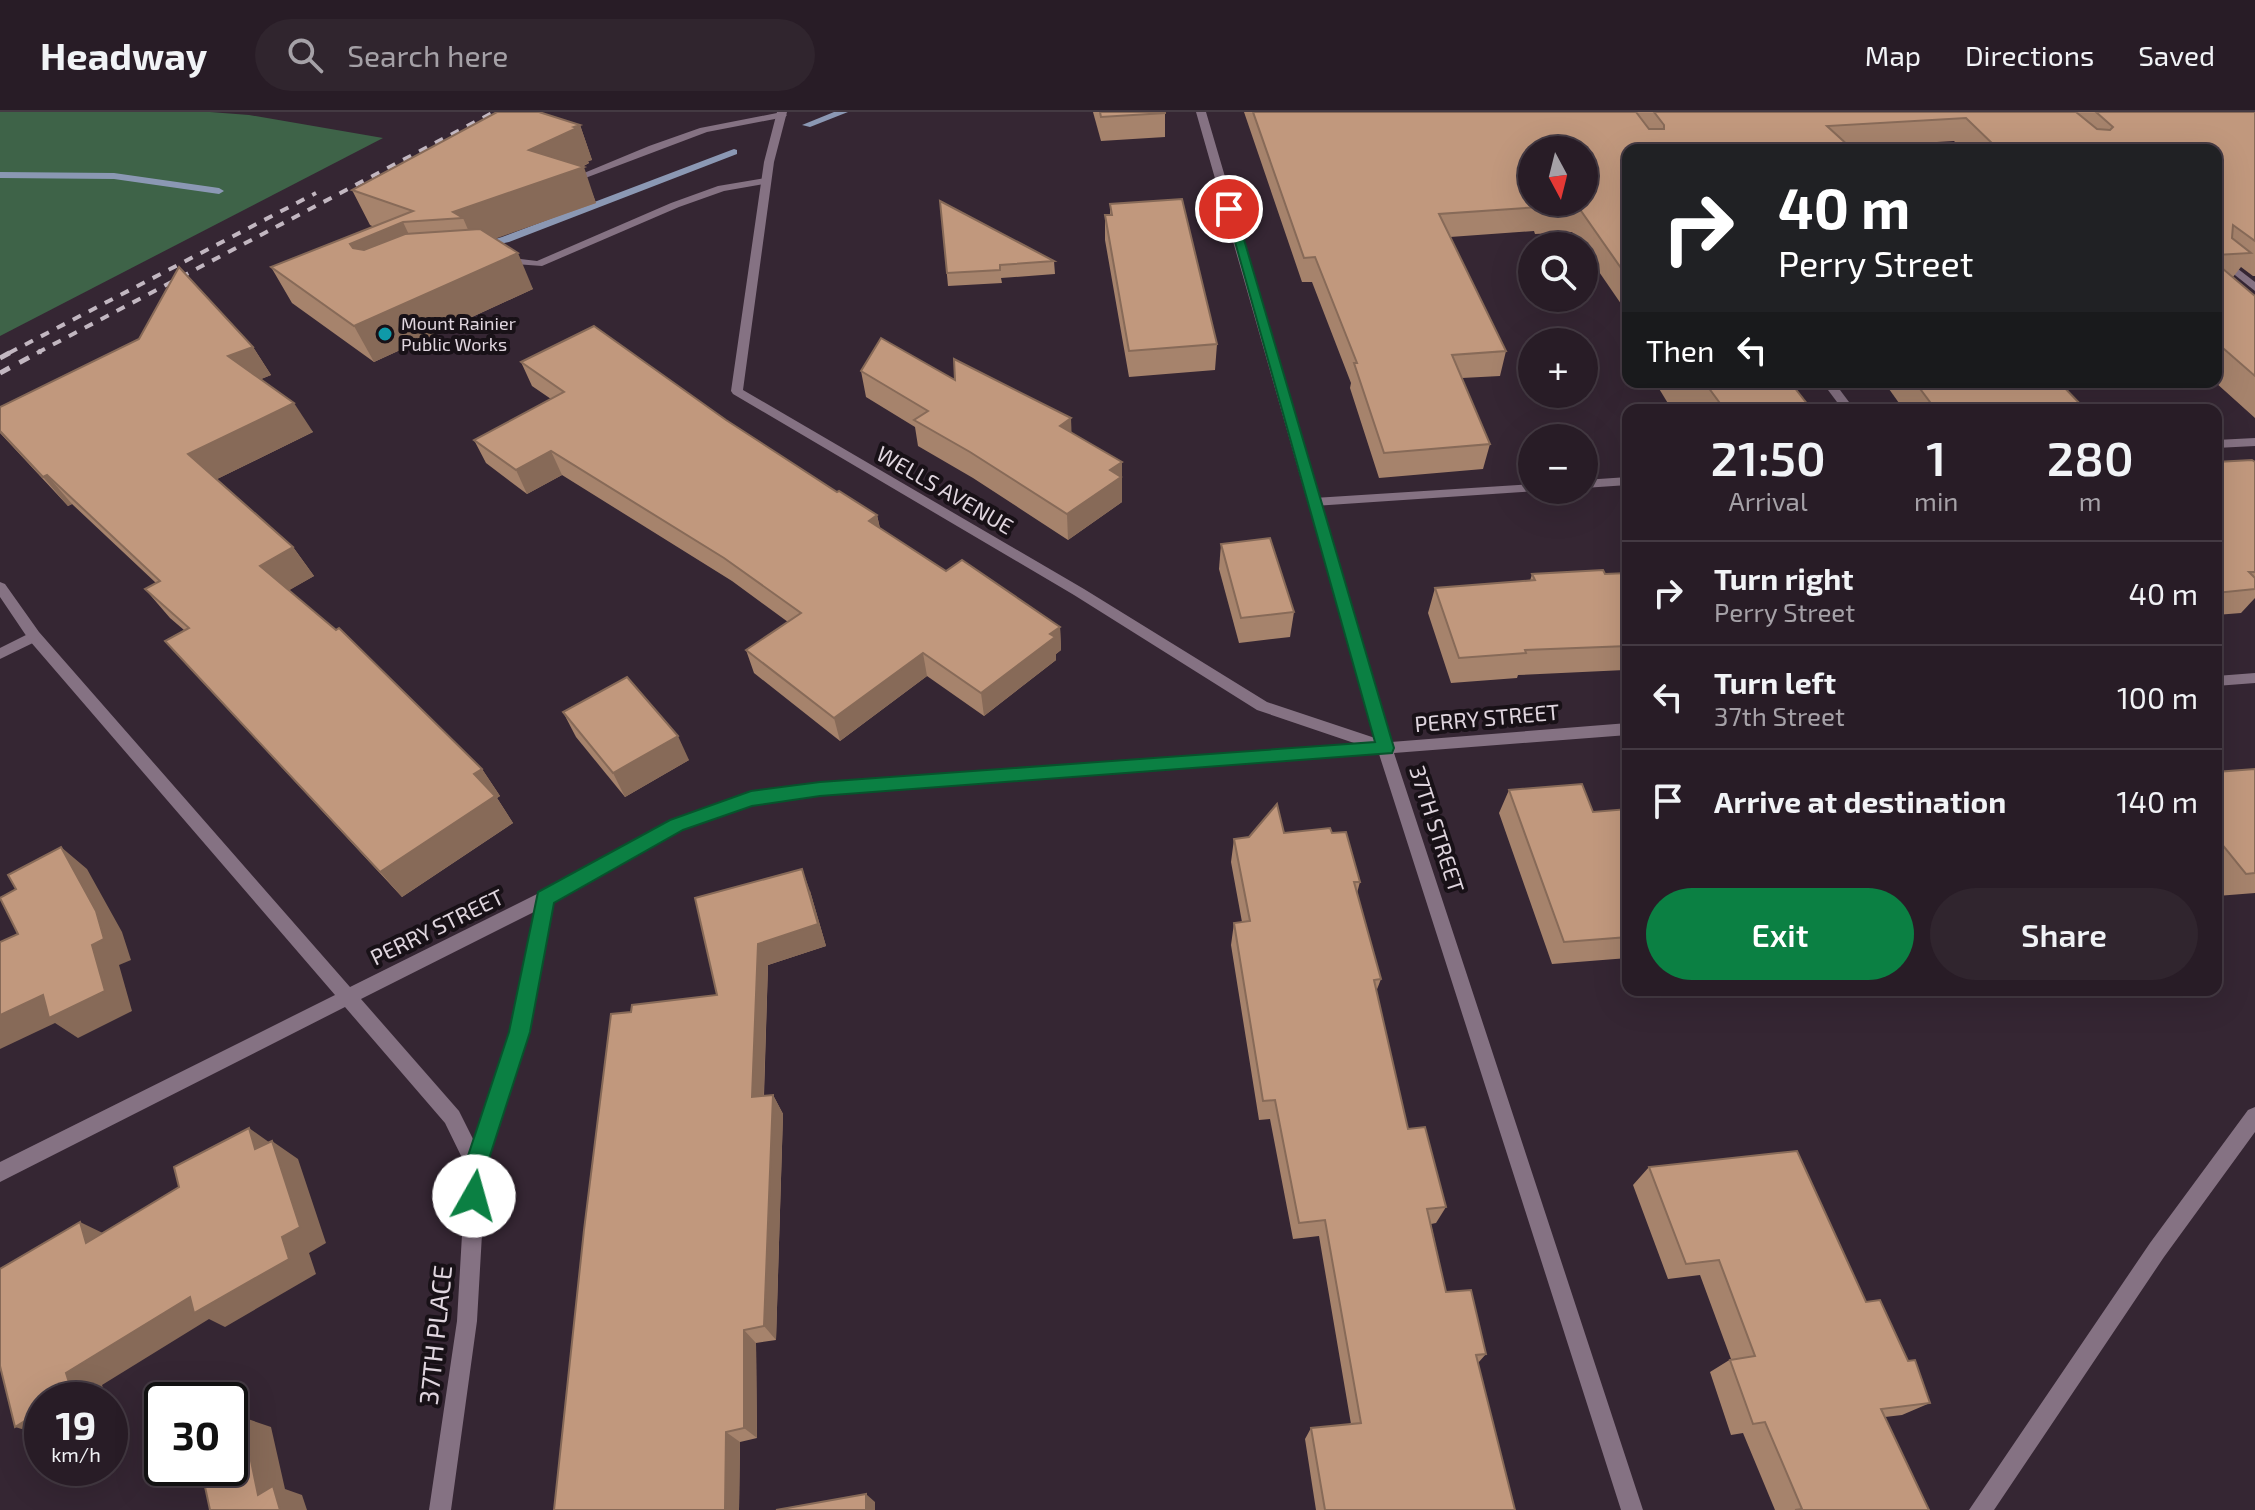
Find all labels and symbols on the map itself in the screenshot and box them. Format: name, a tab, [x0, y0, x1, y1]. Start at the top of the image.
north arrow	[1518, 136, 1598, 216]
pin	[1195, 175, 1263, 243]
place label: Mount Rainier Public Works	[401, 312, 516, 355]
marker: Mount Rainier Public Works	[376, 325, 394, 343]
street label: WELLS AVENUE	[872, 439, 1019, 539]
street label: PERRY STREET	[1413, 698, 1561, 736]
street label: 37TH STREET	[1405, 762, 1471, 896]
street label: PERRY STREET	[366, 882, 508, 970]
position arrow	[432, 1154, 516, 1238]
street label: 37TH PLACE	[412, 1264, 457, 1406]
speed limit sign: 30	[144, 1382, 248, 1486]

